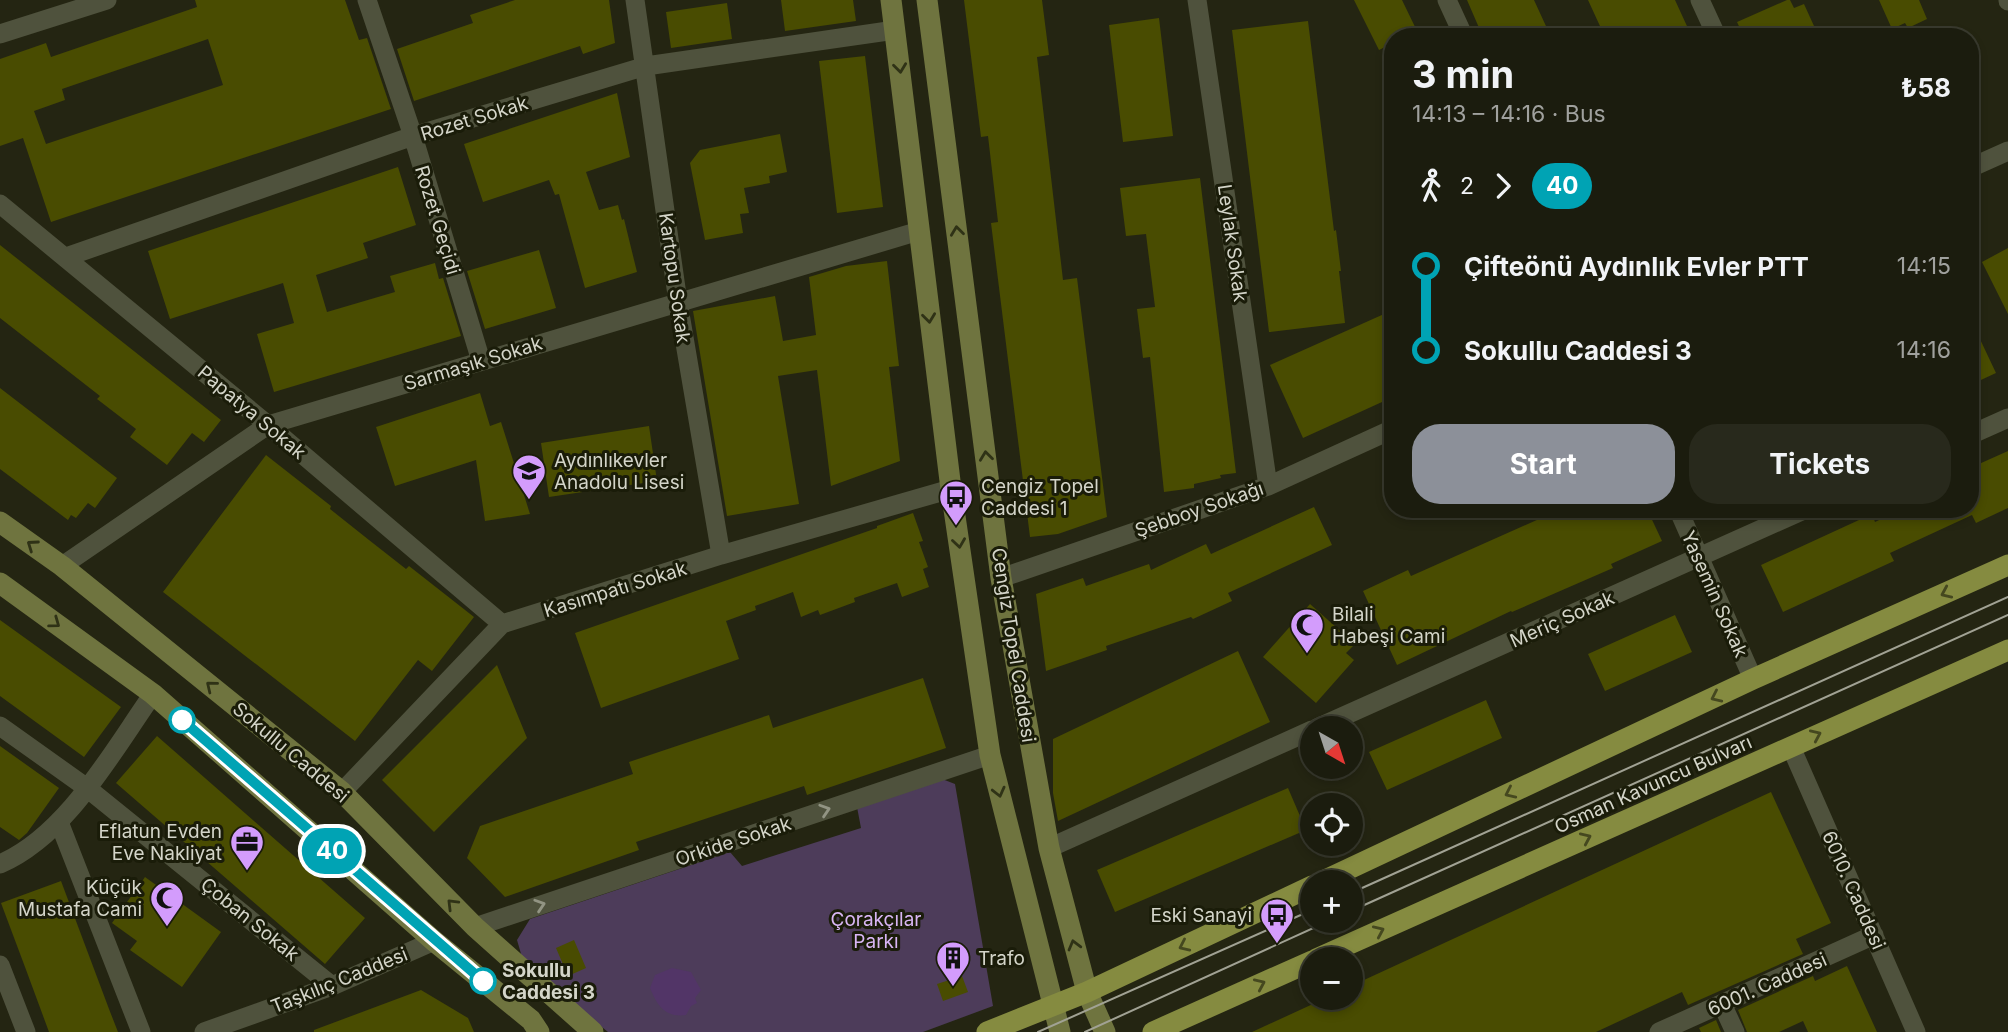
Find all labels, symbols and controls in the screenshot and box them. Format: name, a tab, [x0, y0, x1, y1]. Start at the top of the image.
text: 3 min	[1412, 51, 1514, 97]
one-way arrow	[892, 62, 907, 74]
text: ₺58	[1901, 72, 1951, 103]
street label: Rozet Sokak	[418, 91, 531, 146]
text: 14:13 – 14:16 · Bus	[1412, 100, 1606, 128]
street label: Rozet Geçidi	[410, 163, 465, 277]
icon: walk	[1412, 167, 1450, 205]
icon: forward	[1484, 167, 1522, 205]
text: 40	[1546, 171, 1578, 200]
text: 2	[1460, 172, 1474, 200]
street label: Leylak Sokak	[1213, 183, 1252, 304]
street label: Kartopu Sokak	[654, 211, 695, 345]
one-way arrow	[949, 225, 964, 236]
text: Çifteönü Aydınlık Evler PTT	[1464, 251, 1809, 282]
text: 14:15	[1897, 252, 1951, 280]
one-way arrow	[922, 312, 937, 324]
street label: Sarmaşık Sokak	[401, 331, 545, 395]
text: Sokullu Caddesi 3	[1464, 335, 1692, 366]
text: 14:16	[1897, 336, 1951, 364]
street label: Papatya Sokak	[193, 361, 311, 464]
button: Start	[1412, 424, 1675, 504]
button: Tickets	[1689, 424, 1951, 504]
place label: Aydınlıkevler Anadolu Lisesi	[554, 449, 684, 494]
one-way arrow	[978, 450, 993, 462]
school or university icon: Aydınlıkevler Anadolu Lisesi	[510, 452, 548, 501]
place label: Cengiz Topel Caddesi 1	[981, 475, 1099, 520]
street label: Şebboy Sokağı	[1132, 477, 1267, 542]
bus stop icon: Cengiz Topel Caddesi 1	[937, 478, 975, 527]
street label: Yasemin Sokak	[1676, 527, 1753, 662]
one-way arrow	[951, 538, 966, 549]
one-way arrow	[27, 541, 40, 553]
street label: Cengiz Topel Caddesi	[987, 546, 1040, 744]
street label: Kasımpatı Sokak	[541, 557, 690, 622]
one-way arrow	[1940, 585, 1953, 599]
street label: Meriç Sokak	[1507, 586, 1618, 653]
place label: Bilali Habeşi Cami	[1332, 603, 1445, 648]
mosque icon: Bilali Habeşi Cami	[1288, 606, 1326, 655]
one-way arrow	[47, 615, 60, 627]
one-way arrow	[206, 682, 219, 694]
one-way arrow	[1711, 688, 1723, 702]
street label: Sokullu Caddesi	[228, 697, 353, 808]
unlabelled marker	[169, 707, 195, 733]
north arrow	[1300, 716, 1363, 779]
map controls	[1300, 716, 1363, 1010]
one-way arrow	[1809, 729, 1822, 743]
street label: Osman Kavuncu Bulvarı	[1551, 730, 1756, 838]
one-way arrow	[1505, 785, 1517, 799]
one-way arrow	[991, 786, 1005, 798]
button: locate	[1300, 793, 1363, 856]
one-way arrow	[819, 804, 831, 818]
street label: Orkide Sokak	[672, 812, 794, 871]
place label: Eflatun Evden Eve Nakliyat	[99, 820, 222, 865]
office icon: Eflatun Evden Eve Nakliyat	[228, 823, 266, 872]
street label: 6010. Caddesi	[1817, 827, 1890, 953]
line badge: 40	[300, 828, 364, 874]
one-way arrow	[1579, 832, 1592, 846]
text: 40	[316, 836, 348, 865]
button: +	[1300, 870, 1363, 933]
street label: Çoban Sokak	[196, 873, 304, 966]
place label: Küçük Mustafa Cami	[18, 876, 143, 921]
mosque icon: Küçük Mustafa Cami	[148, 879, 186, 928]
bus stop icon: Eski Sanayi	[1258, 896, 1296, 945]
one-way arrow	[448, 899, 461, 912]
one-way arrow	[533, 899, 546, 913]
place label: Eski Sanayi	[1150, 904, 1252, 927]
park label: Çorakçılar Parkı	[831, 908, 921, 953]
one-way arrow	[1372, 925, 1384, 939]
one-way arrow	[1179, 938, 1191, 952]
building icon: Trafo	[934, 939, 972, 988]
one-way arrow	[1068, 939, 1083, 951]
street label: Taşkılıç Caddesi	[267, 943, 411, 1018]
place label: Trafo	[978, 947, 1025, 970]
button: −	[1300, 947, 1363, 1010]
street label: 6001. Caddesi	[1704, 948, 1830, 1021]
place label: Sokullu Caddesi 3	[502, 959, 595, 1004]
marker: Sokullu Caddesi 3	[470, 968, 496, 994]
one-way arrow	[1253, 978, 1265, 992]

